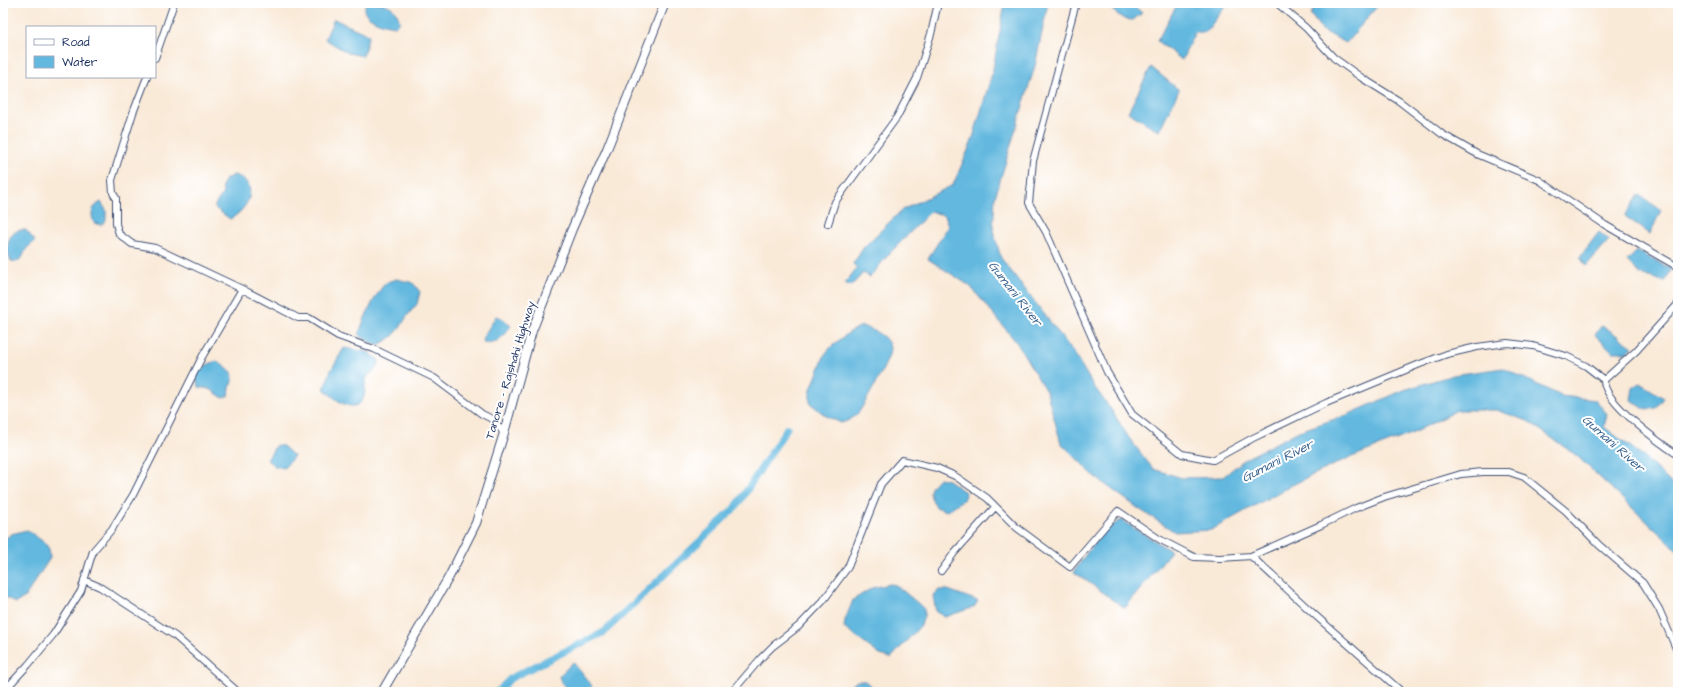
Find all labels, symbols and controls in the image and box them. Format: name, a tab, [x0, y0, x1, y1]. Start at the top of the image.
legend	[26, 26, 156, 78]
text: Road	[62, 34, 90, 51]
text: Water	[62, 54, 98, 71]
water label: Gumani River	[984, 257, 1047, 331]
street label: Tanore - Rajshahi Highway	[481, 299, 541, 442]
water label: Gumani River	[1578, 411, 1650, 478]
water label: Gumani River	[1239, 434, 1318, 487]

